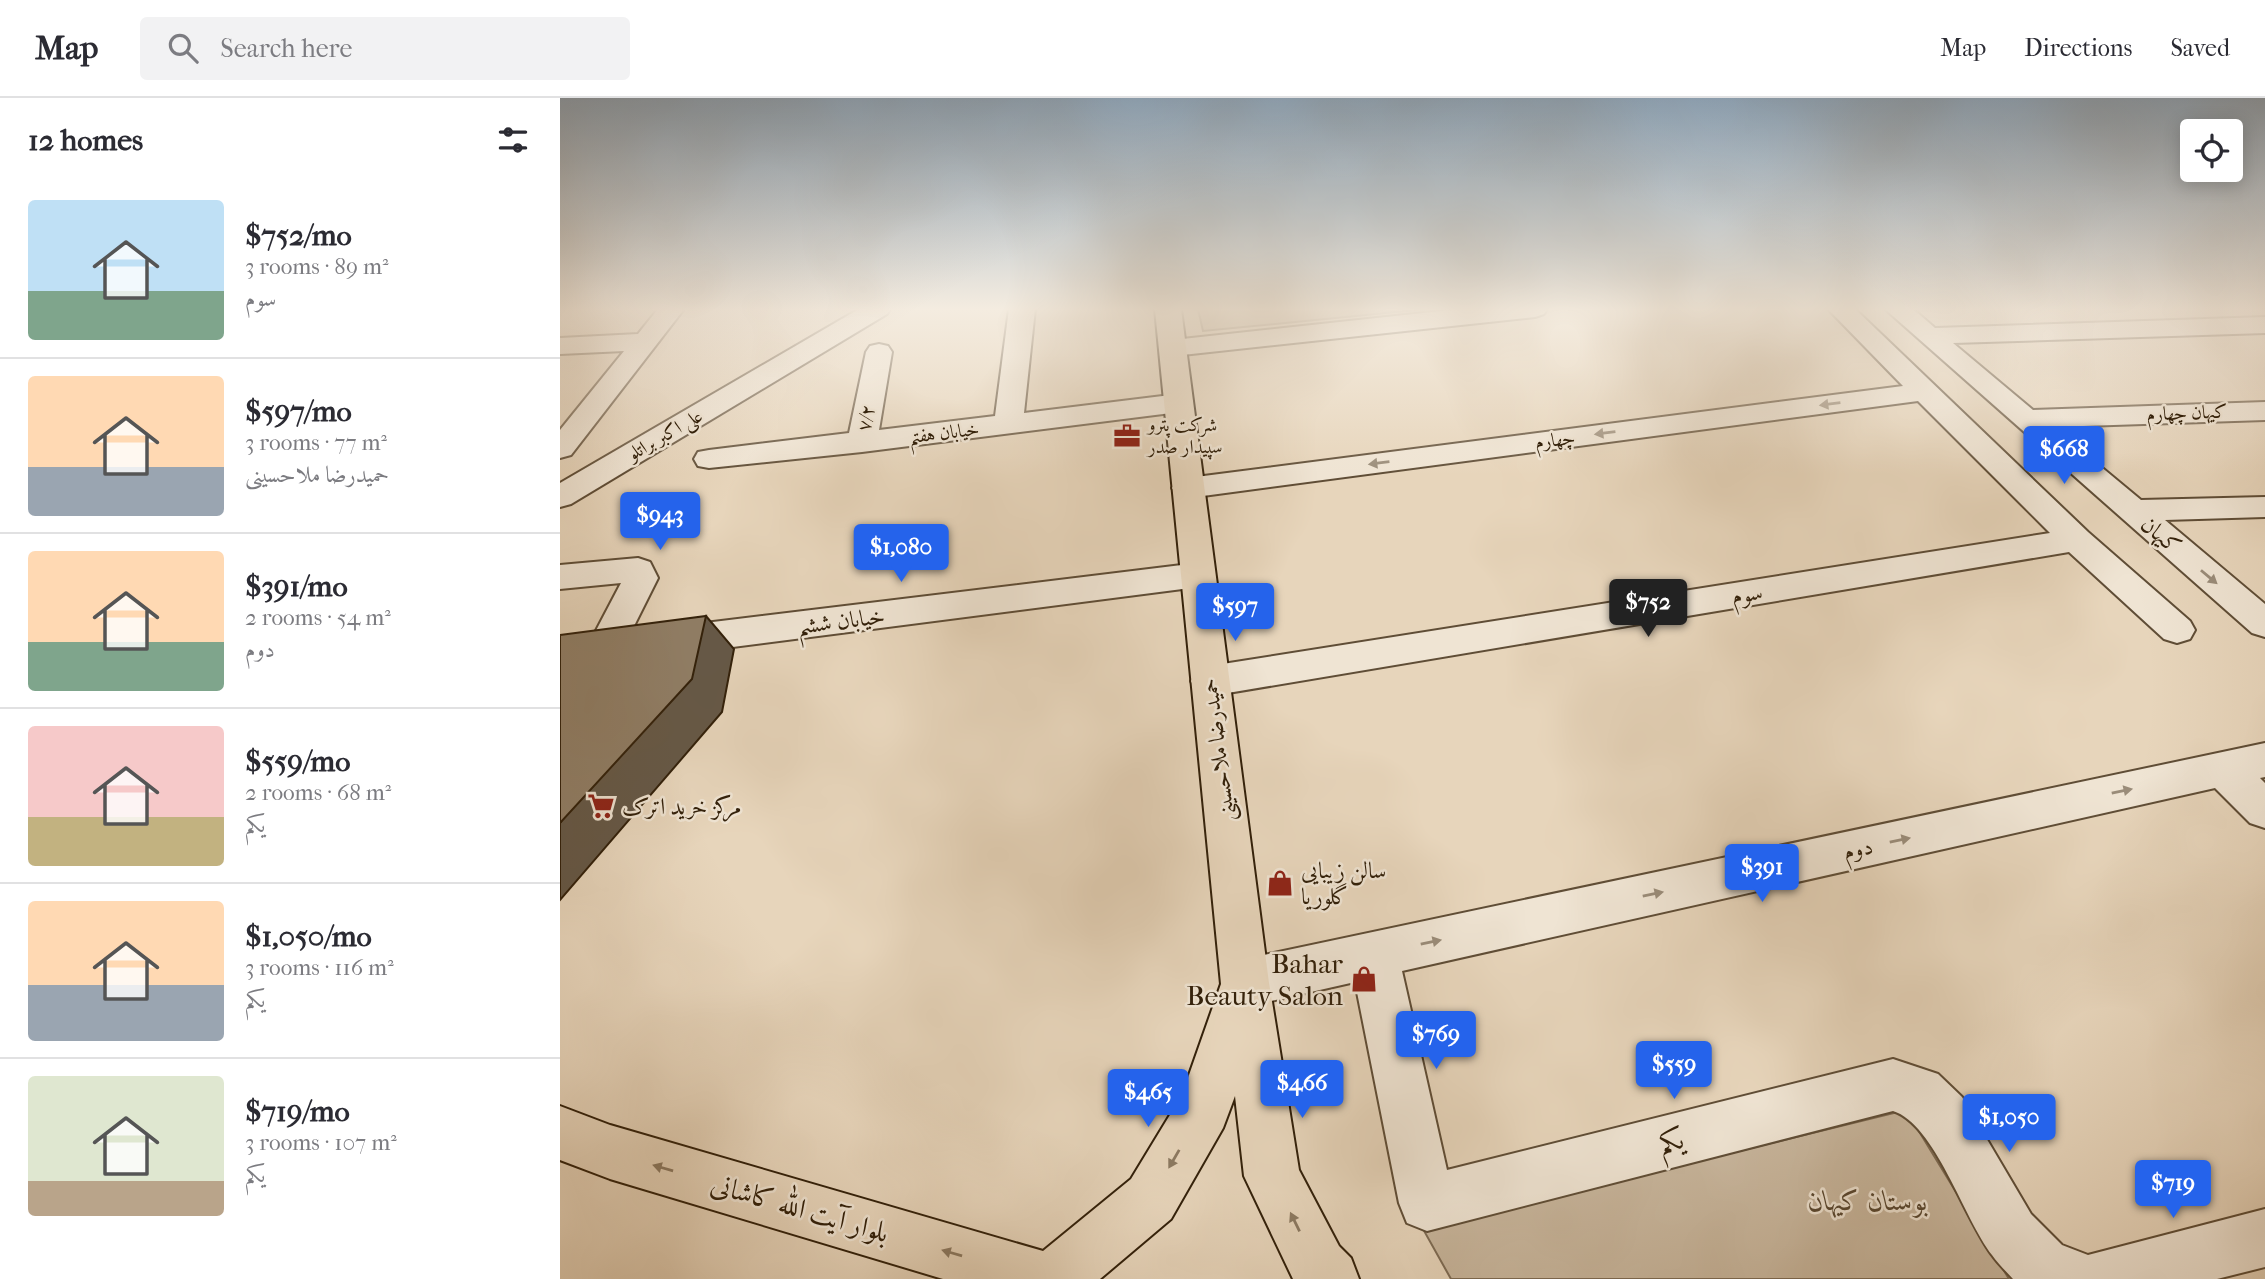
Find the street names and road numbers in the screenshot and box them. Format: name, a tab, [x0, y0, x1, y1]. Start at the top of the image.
street label: کیهان چهارم	[2146, 401, 2228, 430]
street label: ۷/۲	[853, 403, 879, 433]
street label: علی اکبر براتلو	[622, 405, 708, 469]
street label: خیابان هفتم	[908, 418, 981, 456]
street label: چهارم	[1534, 427, 1577, 458]
street label: کیهان	[2135, 510, 2187, 560]
street label: سوم	[1729, 578, 1766, 616]
street label: خیابان ششم	[795, 602, 888, 649]
street label: حمیدرضا ملاحسینی	[1196, 677, 1242, 823]
street label: دوم	[1841, 833, 1877, 871]
street label: یکم	[1655, 1122, 1691, 1170]
street label: بلوار آیت الله کاشانی	[707, 1162, 894, 1250]

